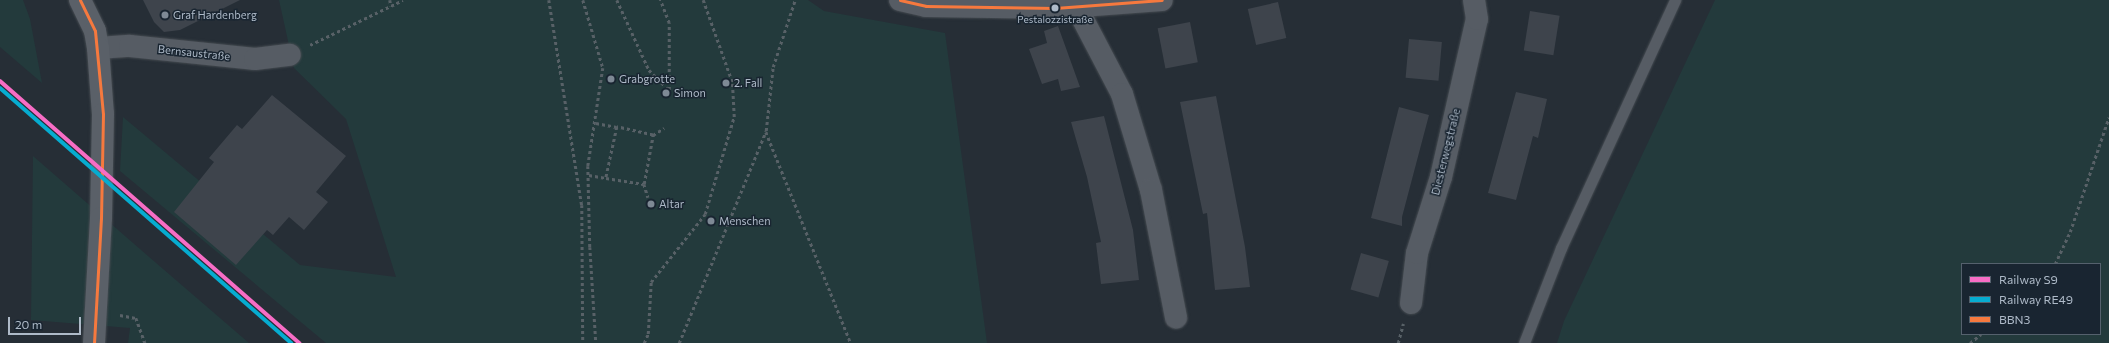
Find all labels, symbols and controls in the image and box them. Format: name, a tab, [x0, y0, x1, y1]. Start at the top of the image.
marker: Pestalozzistraße	[1050, 3, 1060, 13]
place label: Graf Hardenberg	[173, 8, 257, 22]
marker: Graf Hardenberg	[160, 10, 170, 20]
place label: Pestalozzistraße	[1017, 14, 1093, 26]
street label: Bernsaustraße	[157, 43, 231, 63]
place label: Grabgrotte	[619, 72, 675, 86]
marker: Grabgrotte	[606, 74, 616, 84]
place label: 2. Fall	[734, 76, 762, 90]
marker: 2. Fall	[721, 78, 731, 88]
place label: Simon	[674, 86, 706, 100]
marker: Simon	[661, 88, 671, 98]
street label: Diesterwegstraße	[1429, 107, 1463, 197]
place label: Altar	[659, 197, 684, 211]
marker: Altar	[646, 199, 656, 209]
place label: Menschen	[719, 214, 770, 228]
marker: Menschen	[706, 216, 716, 226]
legend	[1961, 263, 2101, 335]
text: Railway S9	[1999, 272, 2058, 286]
text: Railway RE49	[1999, 292, 2073, 306]
scale bar	[10, 309, 83, 335]
text: BBN3	[1999, 312, 2030, 326]
text: 20 m	[15, 317, 42, 331]

